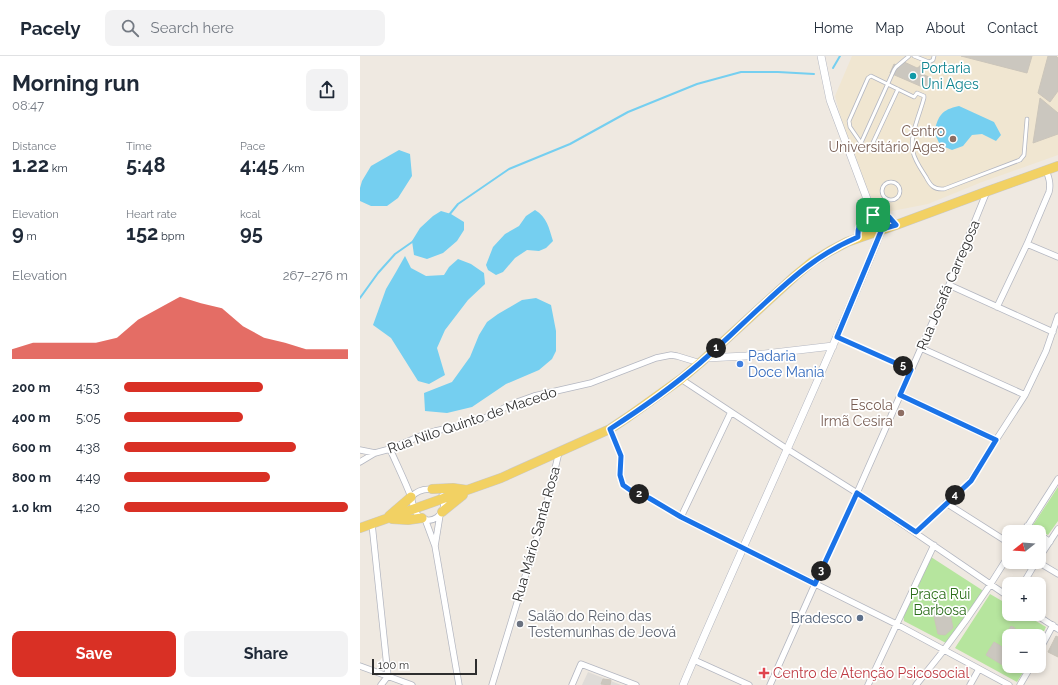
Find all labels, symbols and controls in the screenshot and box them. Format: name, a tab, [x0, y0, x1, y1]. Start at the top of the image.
search box	[105, 10, 385, 46]
text: Pacely	[20, 17, 81, 39]
icon: search	[119, 17, 141, 39]
text: Search here	[151, 19, 234, 37]
text: Home	[814, 20, 853, 36]
text: Map	[875, 20, 904, 36]
text: About	[926, 20, 965, 36]
text: Contact	[987, 20, 1038, 36]
place label: Portaria Uni Ages	[921, 60, 979, 92]
button: share	[306, 69, 348, 111]
text: Morning run	[12, 70, 140, 96]
marker: Portaria Uni Ages	[908, 71, 918, 81]
text: 08:47	[12, 98, 44, 113]
place label: Centro Universitário Ages	[829, 123, 945, 155]
marker: Centro Universitário Ages	[948, 134, 958, 144]
text: Distance	[12, 140, 56, 153]
text: Time	[126, 140, 152, 153]
text: Pace	[240, 140, 265, 153]
text: 1.22	[12, 153, 49, 177]
text: 5:48	[126, 153, 166, 177]
text: 4:45	[240, 153, 279, 177]
text: km	[49, 162, 68, 175]
text: /km	[279, 162, 304, 175]
pin	[856, 198, 890, 232]
icon: arrive	[862, 204, 884, 226]
text: Elevation	[12, 208, 59, 221]
text: Heart rate	[126, 208, 177, 221]
text: kcal	[240, 208, 261, 221]
street label: Rua Josafá Carregosa	[913, 218, 983, 352]
text: 9	[12, 221, 24, 245]
text: 152	[126, 221, 158, 245]
text: 95	[240, 221, 263, 245]
text: m	[24, 230, 37, 243]
text: bpm	[158, 230, 185, 243]
text: Elevation	[12, 268, 67, 283]
text: 267–276 m	[283, 268, 348, 283]
pin: 1	[706, 338, 726, 358]
text: 1	[713, 341, 719, 354]
place label: Padaria Doce Mania	[748, 348, 824, 380]
pin: 5	[893, 356, 913, 376]
marker: Padaria Doce Mania	[735, 359, 745, 369]
text: 5	[900, 359, 906, 372]
text: 200 m	[12, 380, 51, 395]
text: 4:53	[76, 380, 100, 395]
street label: Rua Nilo Quinto de Macedo	[385, 384, 559, 456]
place label: Escola Irmã Cesira	[820, 397, 893, 429]
marker: Escola Irmã Cesira	[896, 408, 906, 418]
text: 400 m	[12, 410, 51, 425]
text: 5:05	[76, 410, 101, 425]
text: 600 m	[12, 440, 51, 455]
text: 4:38	[76, 440, 100, 455]
street label: Rua Mário Santa Rosa	[509, 465, 563, 603]
text: 800 m	[12, 470, 51, 485]
text: 4:49	[76, 470, 100, 485]
pin: 2	[629, 484, 649, 504]
pin: 4	[945, 485, 965, 505]
text: 2	[636, 487, 642, 500]
text: 4	[952, 488, 958, 501]
text: 1.0 km	[12, 500, 52, 515]
text: 4:20	[76, 500, 100, 515]
north arrow	[1002, 525, 1046, 569]
map controls	[1002, 525, 1046, 673]
pin: 3	[811, 561, 831, 581]
text: 3	[818, 564, 824, 577]
button: +	[1002, 577, 1046, 621]
park label: Praça Rui Barbosa	[910, 586, 970, 618]
place label: Salão do Reino das Testemunhas de Jeová	[528, 608, 676, 640]
place label: Bradesco	[791, 610, 852, 626]
marker: Bradesco	[855, 613, 865, 623]
marker: Salão do Reino das Testemunhas de Jeová	[515, 619, 525, 629]
button: −	[1002, 629, 1046, 673]
button: Save	[12, 631, 176, 677]
button: Share	[184, 631, 348, 677]
scale bar	[372, 657, 477, 676]
text: 100 m	[378, 659, 409, 672]
place label: Centro de Atenção Psicosocial	[773, 665, 969, 681]
marker: Centro de Atenção Psicosocial	[758, 667, 770, 679]

